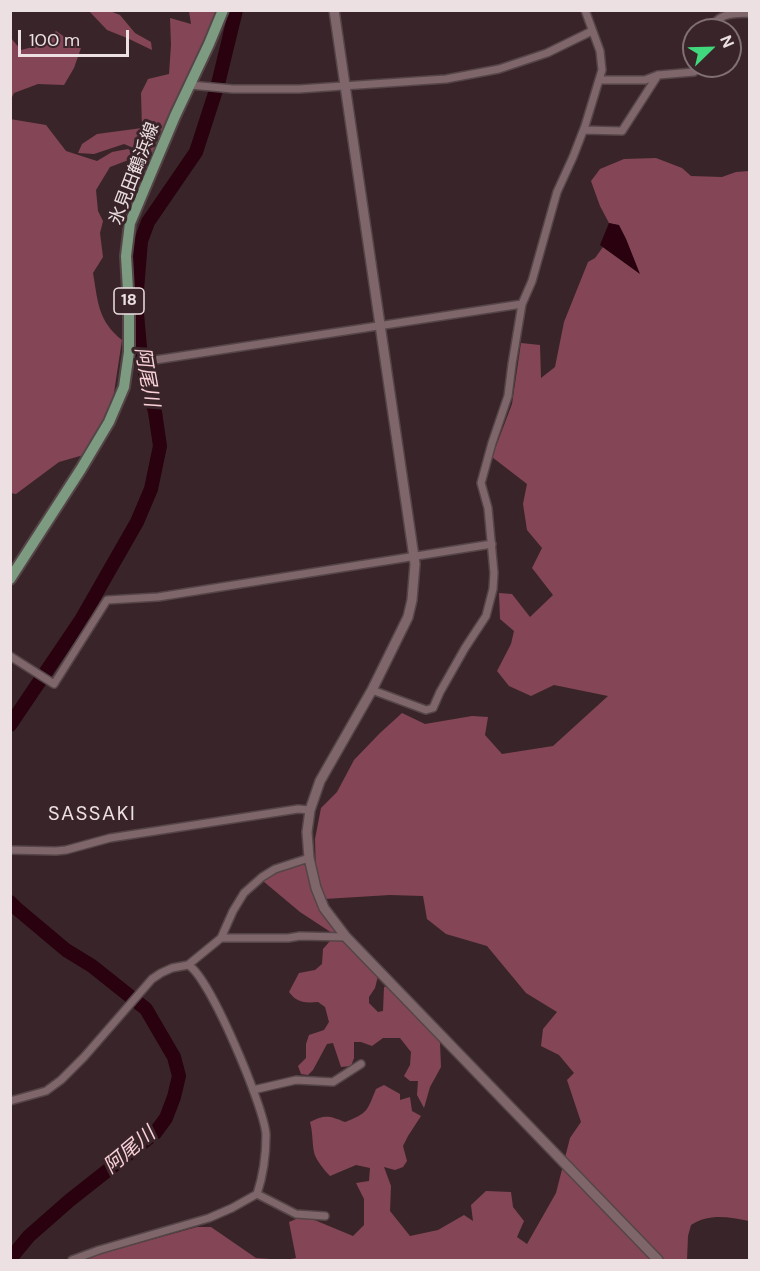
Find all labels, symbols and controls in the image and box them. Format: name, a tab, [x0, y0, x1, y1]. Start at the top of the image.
scale bar	[21, 18, 132, 56]
north arrow	[682, 18, 742, 78]
text: 100 m	[29, 28, 80, 52]
text: N	[715, 32, 739, 51]
street label: 氷見田鶴浜線	[106, 120, 164, 228]
road number: 18	[114, 288, 144, 314]
water label: 阿尾川	[129, 345, 163, 409]
district label: SASSAKI	[48, 803, 136, 827]
water label: 阿尾川	[99, 1123, 161, 1179]

